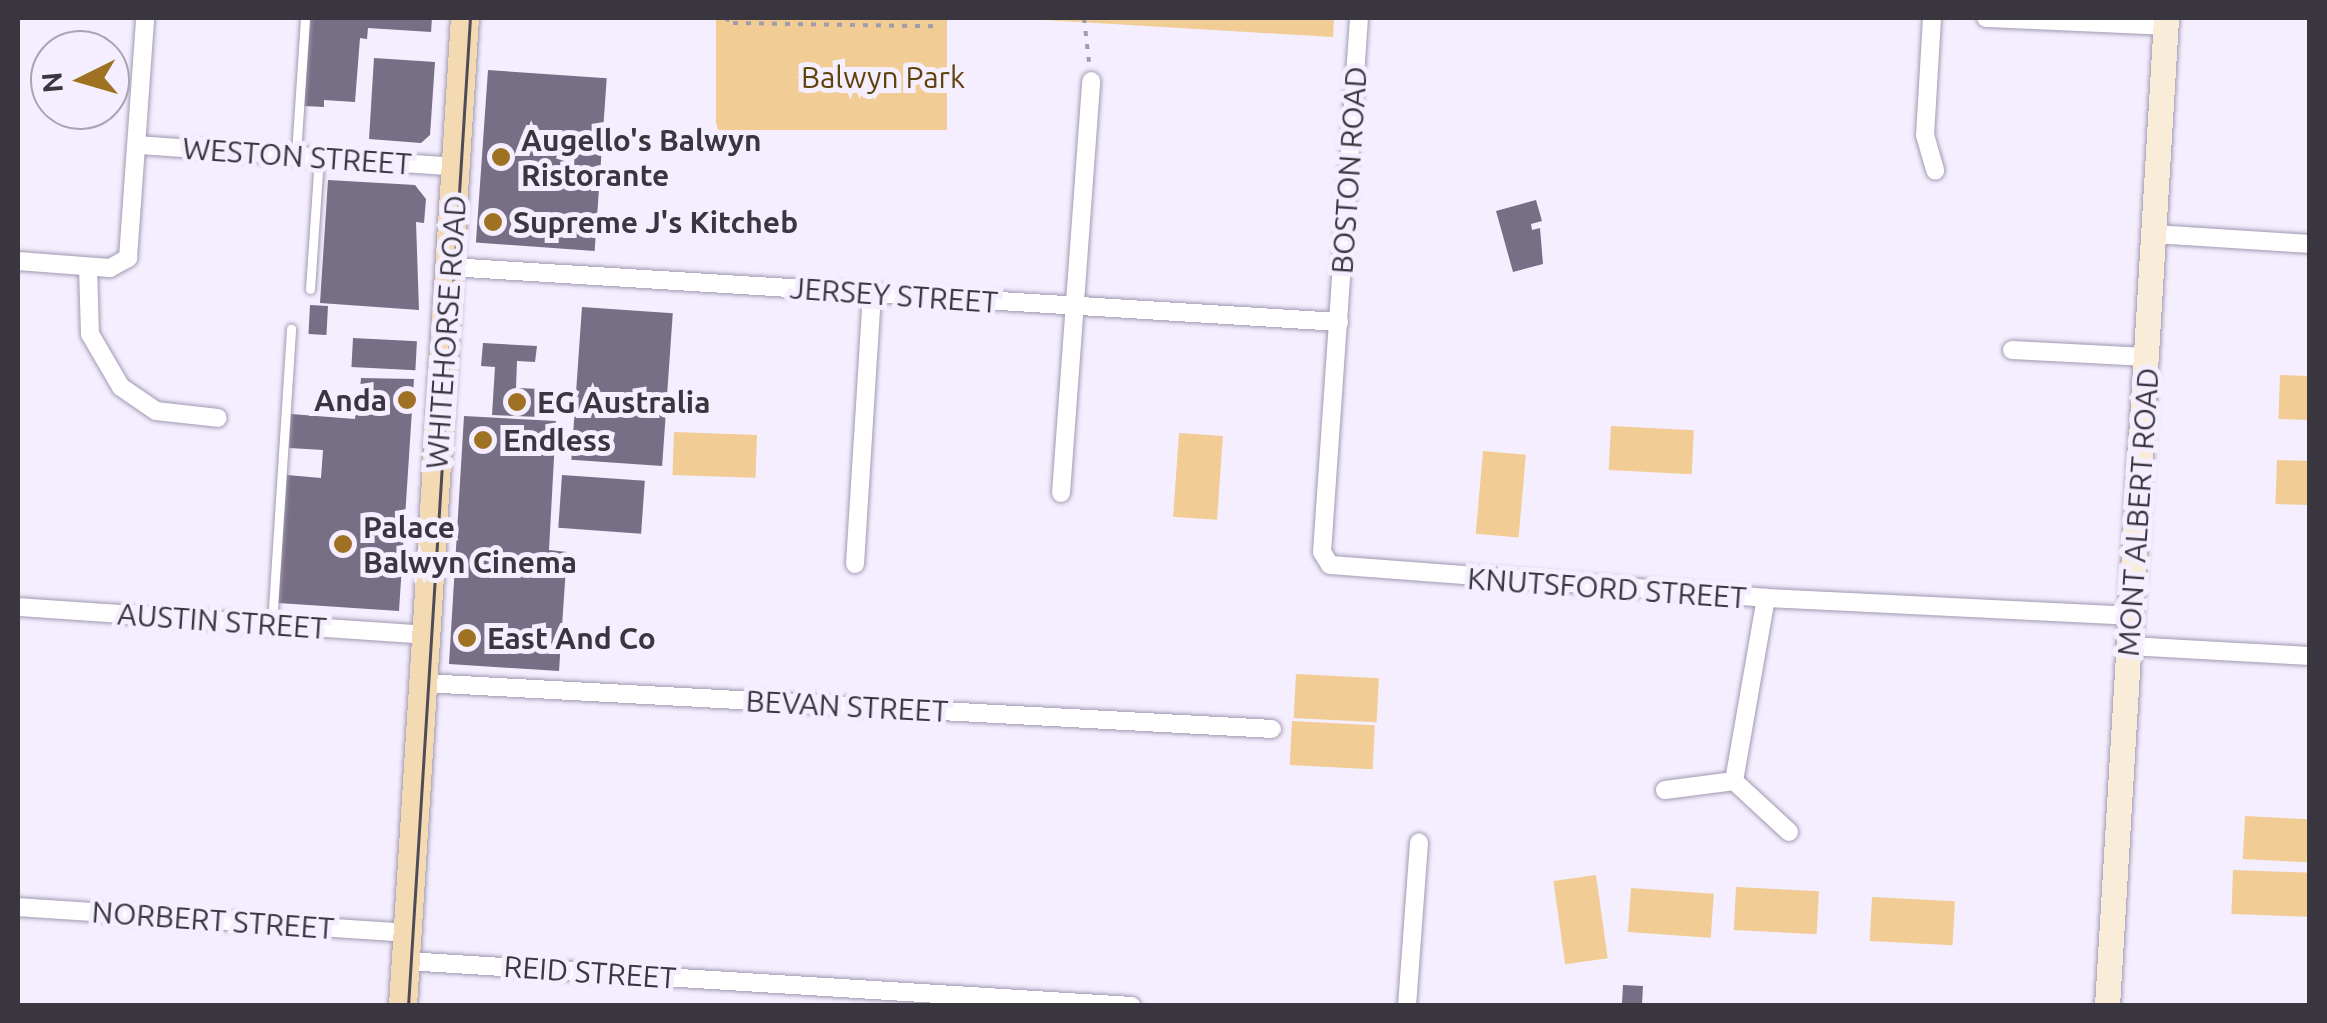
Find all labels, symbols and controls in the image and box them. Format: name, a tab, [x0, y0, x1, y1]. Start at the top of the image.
north arrow	[30, 30, 130, 130]
park label: Balwyn Park	[801, 59, 965, 95]
street label: BOSTON ROAD	[1324, 65, 1374, 275]
text: N	[35, 71, 68, 94]
place label: Augello's Balwyn Ristorante	[521, 122, 761, 192]
street label: WESTON STREET	[181, 130, 413, 182]
marker: Augello's Balwyn Ristorante	[490, 146, 512, 168]
street label: WHITEHORSE ROAD	[418, 194, 474, 470]
place label: Supreme J's Kitcheb	[513, 204, 798, 240]
marker: Supreme J's Kitcheb	[482, 211, 504, 233]
street label: JERSEY STREET	[789, 270, 999, 320]
street label: MONT ALBERT ROAD	[2110, 366, 2166, 658]
place label: Anda	[314, 382, 387, 418]
place label: EG Australia	[537, 384, 710, 420]
marker: Anda	[396, 389, 418, 411]
marker: EG Australia	[506, 391, 528, 413]
place label: Endless	[503, 422, 611, 458]
marker: Endless	[472, 429, 494, 451]
place label: Palace Balwyn Cinema	[363, 509, 577, 580]
marker: Palace Balwyn Cinema	[332, 533, 354, 555]
street label: KNUTSFORD STREET	[1466, 560, 1748, 616]
street label: AUSTIN STREET	[116, 596, 328, 646]
place label: East And Co	[487, 620, 656, 656]
marker: East And Co	[456, 627, 478, 649]
street label: BEVAN STREET	[745, 683, 949, 729]
street label: NORBERT STREET	[91, 894, 335, 946]
street label: REID STREET	[503, 948, 677, 996]

